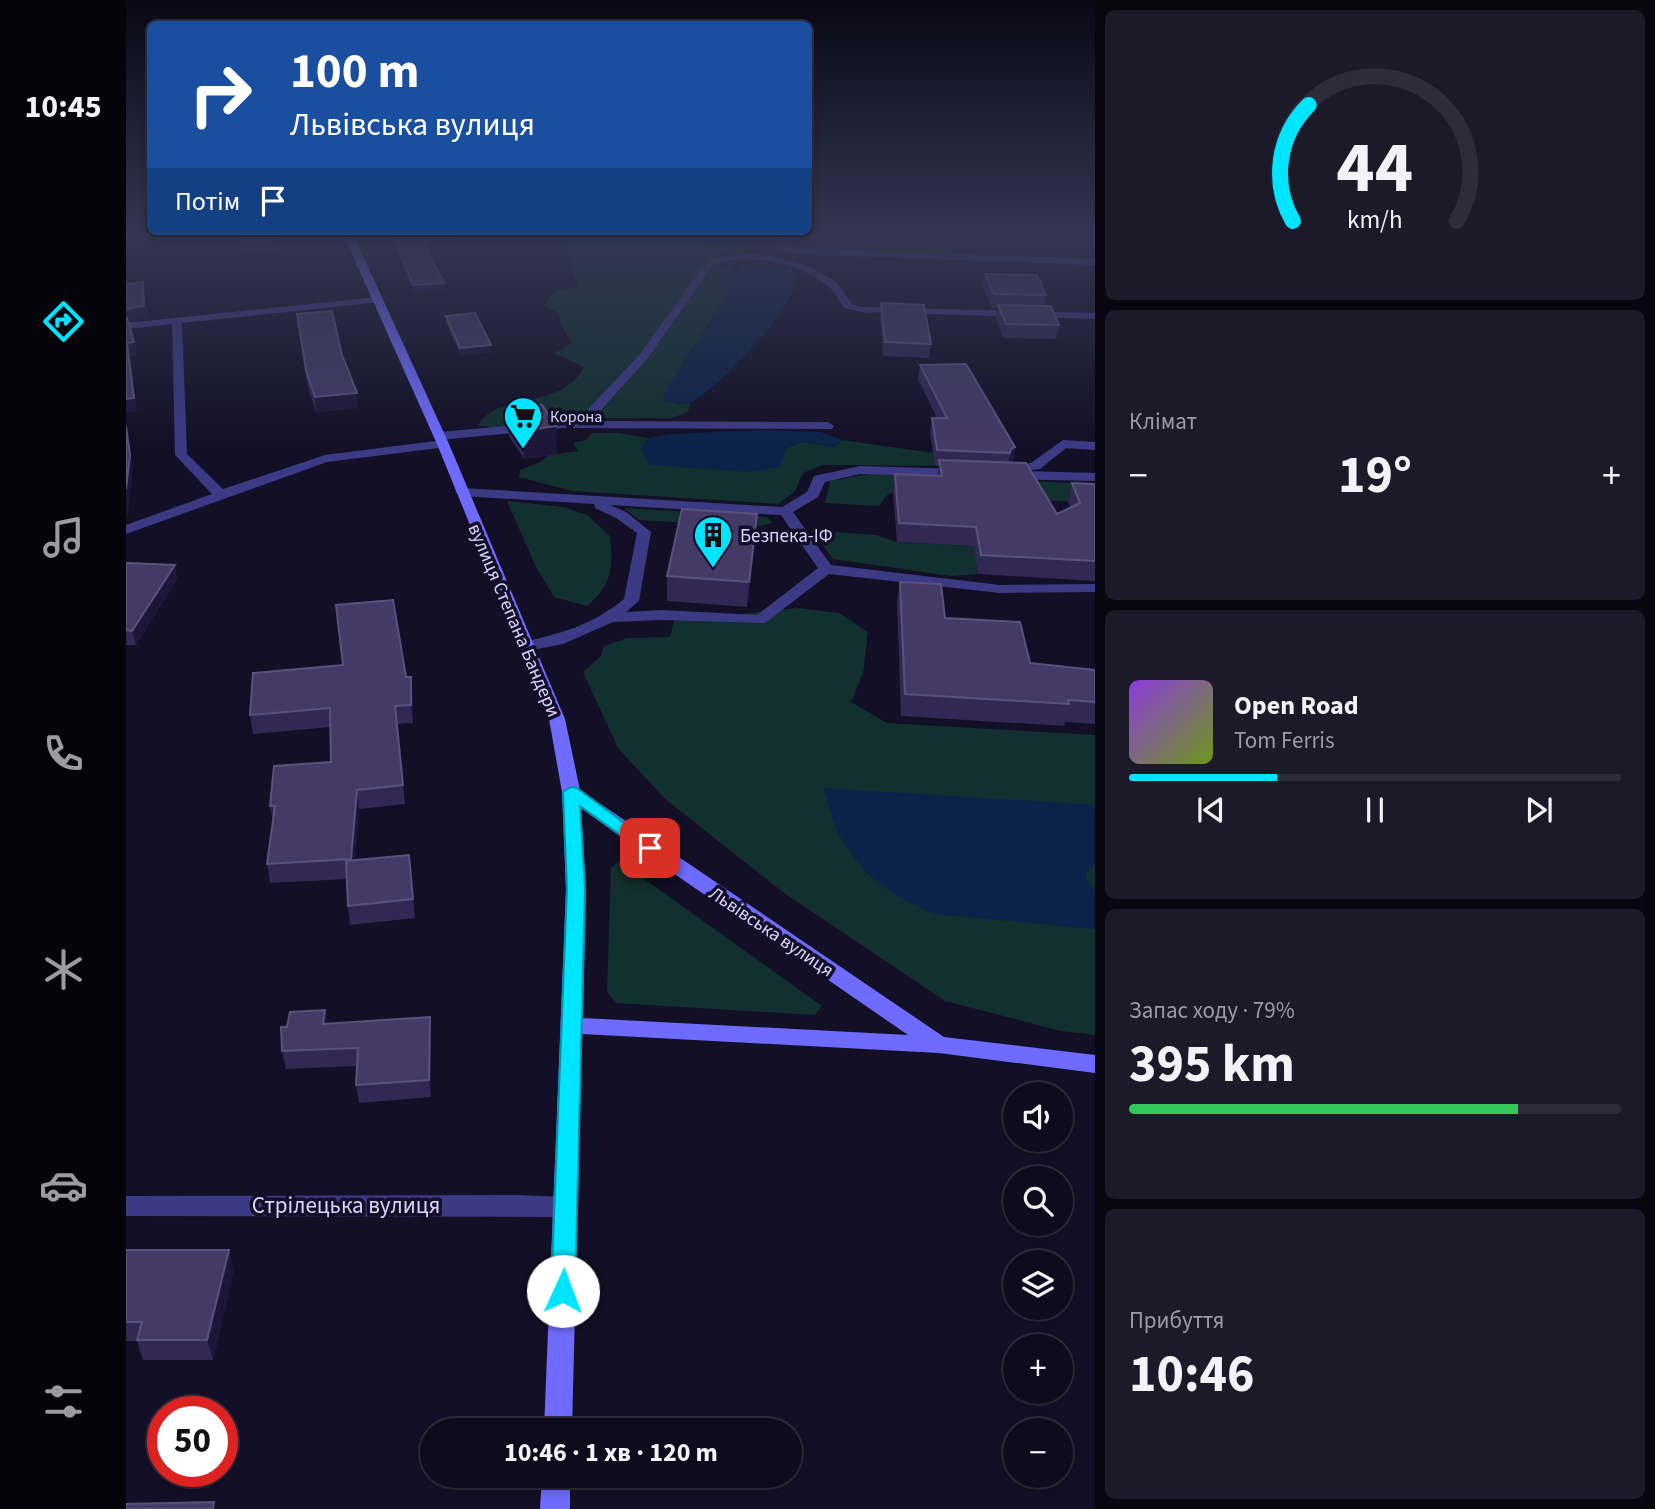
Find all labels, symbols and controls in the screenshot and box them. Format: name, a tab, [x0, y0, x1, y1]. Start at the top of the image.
text: 100 m	[290, 37, 419, 107]
icon: right	[175, 49, 266, 140]
text: 10:45	[24, 84, 102, 130]
text: Львівська вулиця	[290, 102, 535, 148]
text: 44	[1337, 116, 1413, 220]
icon: arrive	[254, 182, 292, 220]
text: Потім	[175, 183, 240, 220]
text: km/h	[1347, 202, 1403, 238]
icon: directions	[39, 297, 88, 346]
supermarket icon: Корона	[502, 395, 544, 450]
text: Клімат	[1129, 405, 1197, 438]
place label: Корона	[550, 406, 602, 428]
text: 19°	[1338, 439, 1412, 513]
text: −	[1129, 449, 1148, 503]
text: +	[1602, 449, 1621, 503]
icon: music	[39, 513, 88, 562]
building icon: Безпека-ІФ	[692, 514, 734, 569]
street label: вулиця Степана Бандери	[461, 520, 567, 722]
place label: Безпека-ІФ	[740, 523, 833, 550]
text: Open Road	[1234, 687, 1359, 724]
text: Tom Ferris	[1234, 724, 1335, 757]
icon: phone	[39, 729, 88, 778]
icon: previous	[1192, 791, 1230, 829]
icon: pause	[1356, 791, 1394, 829]
icon: next	[1520, 791, 1558, 829]
pin	[620, 818, 680, 878]
icon: arrive	[631, 829, 669, 867]
street label: Львівська вулиця	[703, 880, 839, 984]
icon: climate	[39, 945, 88, 994]
text: Запас ходу · 79%	[1129, 994, 1295, 1027]
text: 395 km	[1129, 1028, 1295, 1102]
map controls	[1003, 1082, 1073, 1488]
button: sound	[1003, 1082, 1073, 1152]
icon: car	[39, 1161, 88, 1210]
button: search	[1003, 1166, 1073, 1236]
street label: Стрілецька вулиця	[252, 1189, 440, 1222]
button: layers	[1003, 1250, 1073, 1320]
position arrow	[526, 1254, 600, 1328]
text: Прибуття	[1129, 1304, 1224, 1337]
button: +	[1003, 1334, 1073, 1404]
text: 10:46	[1129, 1338, 1254, 1412]
icon: filters	[39, 1377, 88, 1426]
speed limit sign: 50	[147, 1396, 238, 1487]
button: −	[1003, 1418, 1073, 1488]
text: 10:46 · 1 хв · 120 m	[504, 1434, 718, 1471]

